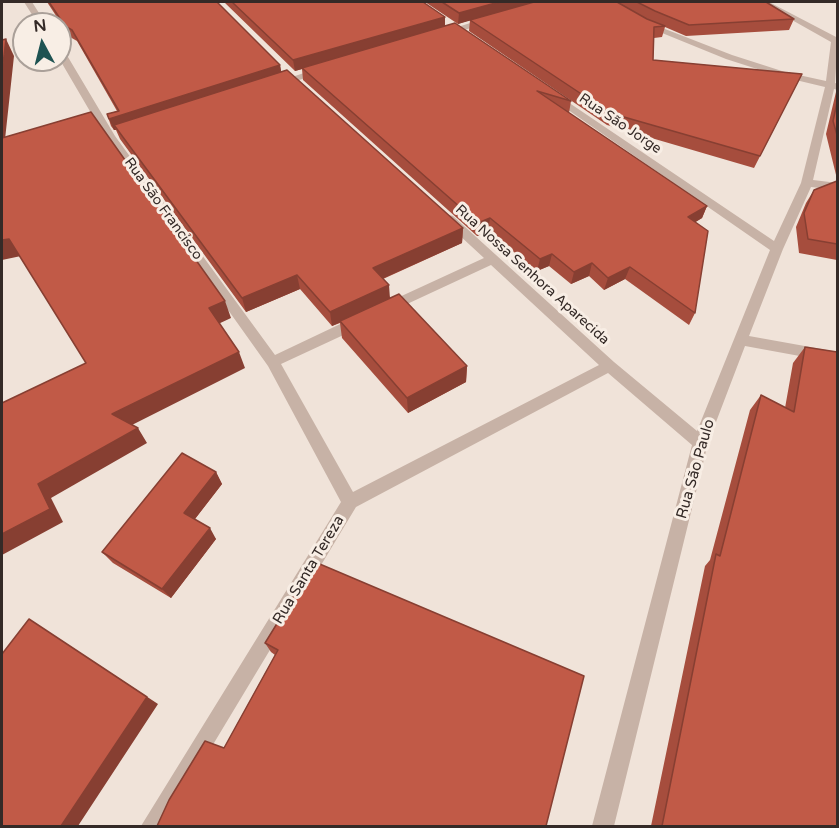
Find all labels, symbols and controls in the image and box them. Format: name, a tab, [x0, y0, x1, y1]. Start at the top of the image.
north arrow	[12, 12, 72, 72]
text: N	[32, 15, 48, 37]
street label: Rua São Jorge	[576, 90, 664, 158]
street label: Rua São Francisco	[120, 155, 206, 263]
street label: Rua Nossa Senhora Aparecida	[452, 201, 612, 349]
street label: Rua São Paulo	[673, 417, 719, 521]
street label: Rua Santa Tereza	[270, 512, 348, 628]

